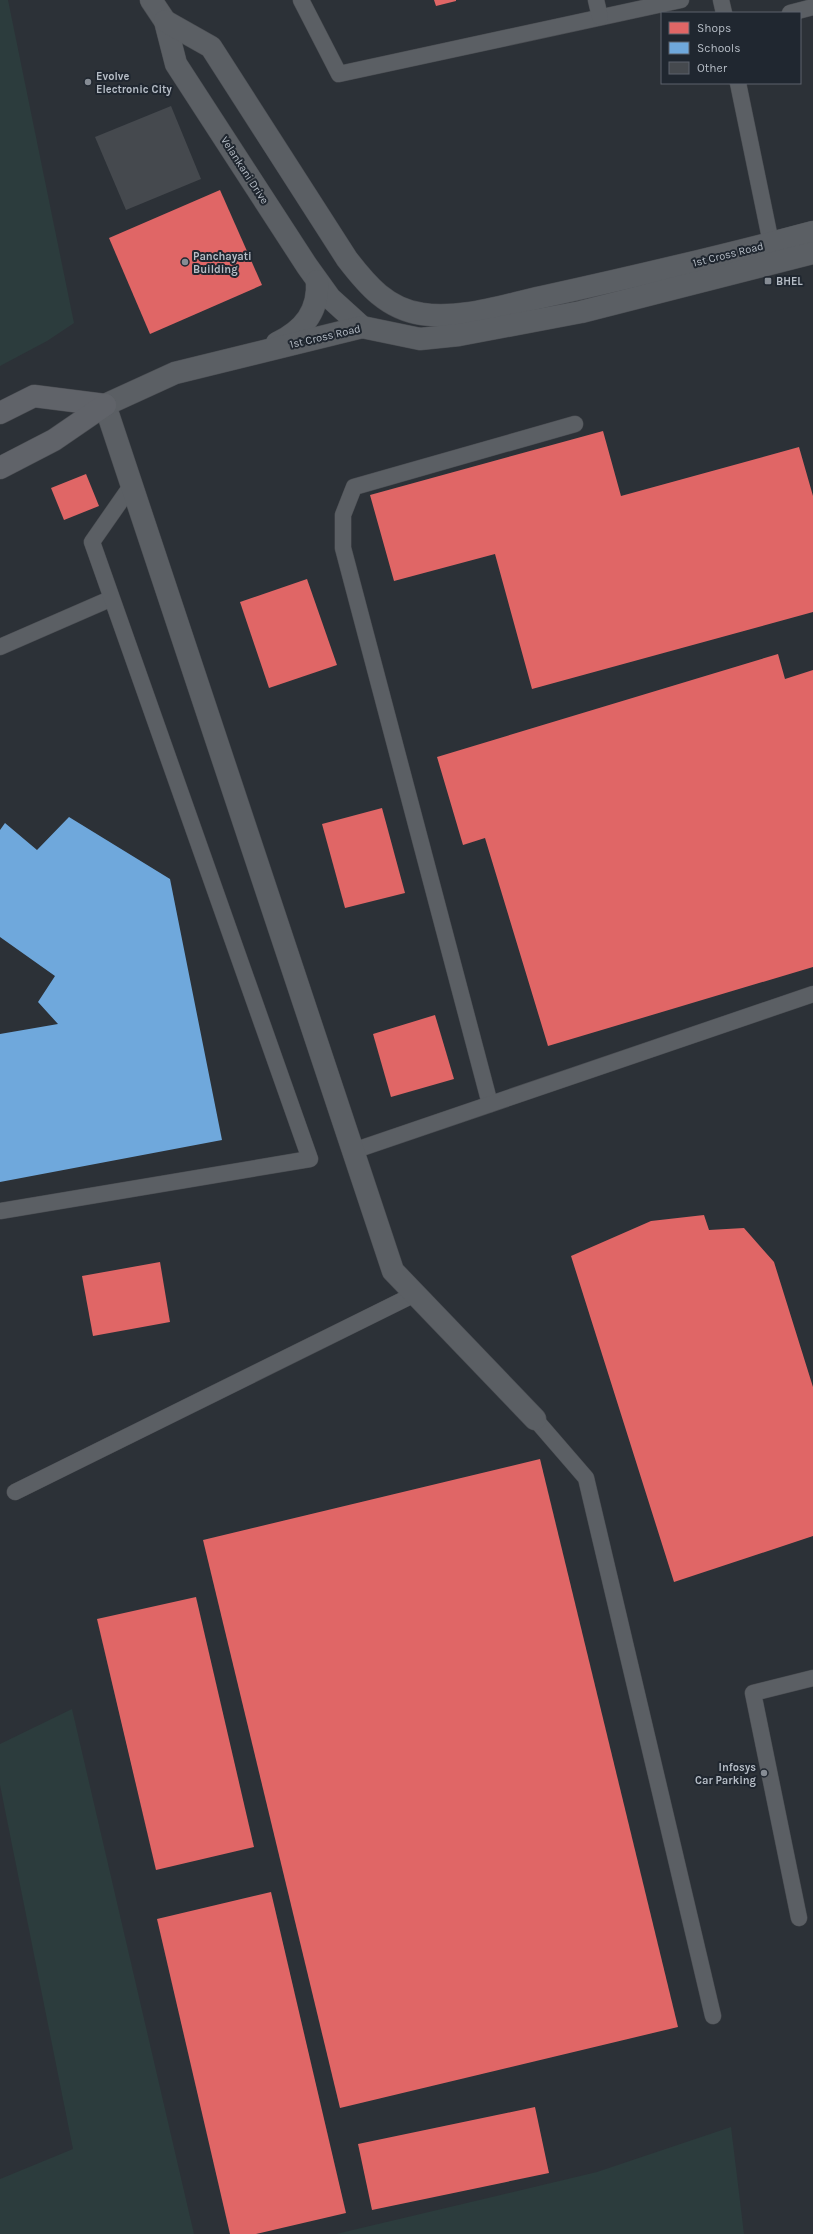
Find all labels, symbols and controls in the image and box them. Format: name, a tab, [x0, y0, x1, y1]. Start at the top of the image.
legend	[661, 12, 801, 84]
text: Shops	[697, 21, 731, 35]
text: Schools	[697, 41, 740, 55]
text: Other	[697, 61, 728, 75]
place label: Evolve Electronic City	[96, 70, 172, 96]
marker: Evolve Electronic City	[83, 77, 93, 87]
street label: Velankani Drive	[218, 134, 271, 207]
street label: 1st Cross Road	[691, 239, 765, 270]
place label: Panchayati Building	[193, 250, 252, 276]
marker: Panchayati Building	[180, 257, 190, 267]
place label: BHEL	[776, 275, 803, 288]
marker: BHEL	[763, 276, 773, 286]
street label: 1st Cross Road	[288, 322, 362, 351]
place label: Infosys Car Parking	[695, 1761, 757, 1787]
marker: Infosys Car Parking	[759, 1768, 769, 1778]

